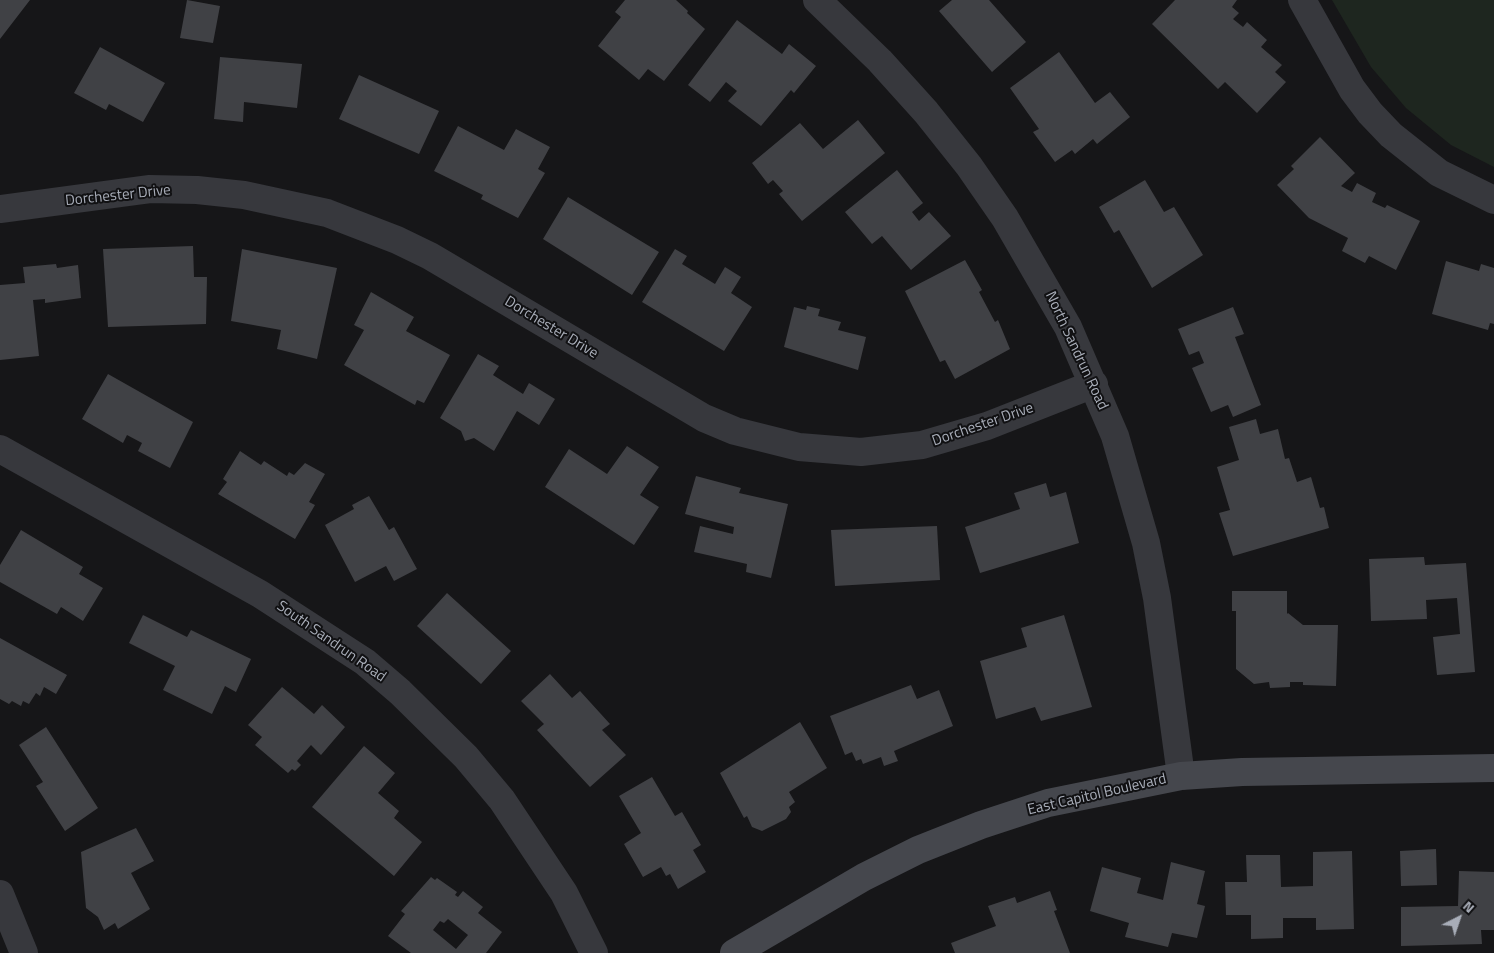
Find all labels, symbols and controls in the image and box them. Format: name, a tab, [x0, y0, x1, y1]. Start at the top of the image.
street label: Dorchester Drive	[64, 182, 172, 210]
street label: North Sandrun Road	[1041, 289, 1111, 413]
street label: Dorchester Drive	[501, 293, 601, 363]
street label: Dorchester Drive	[930, 399, 1036, 451]
street label: South Sandrun Road	[273, 598, 389, 686]
street label: East Capitol Boulevard	[1026, 770, 1168, 820]
north arrow	[1434, 893, 1484, 943]
text: N	[1459, 895, 1480, 917]

